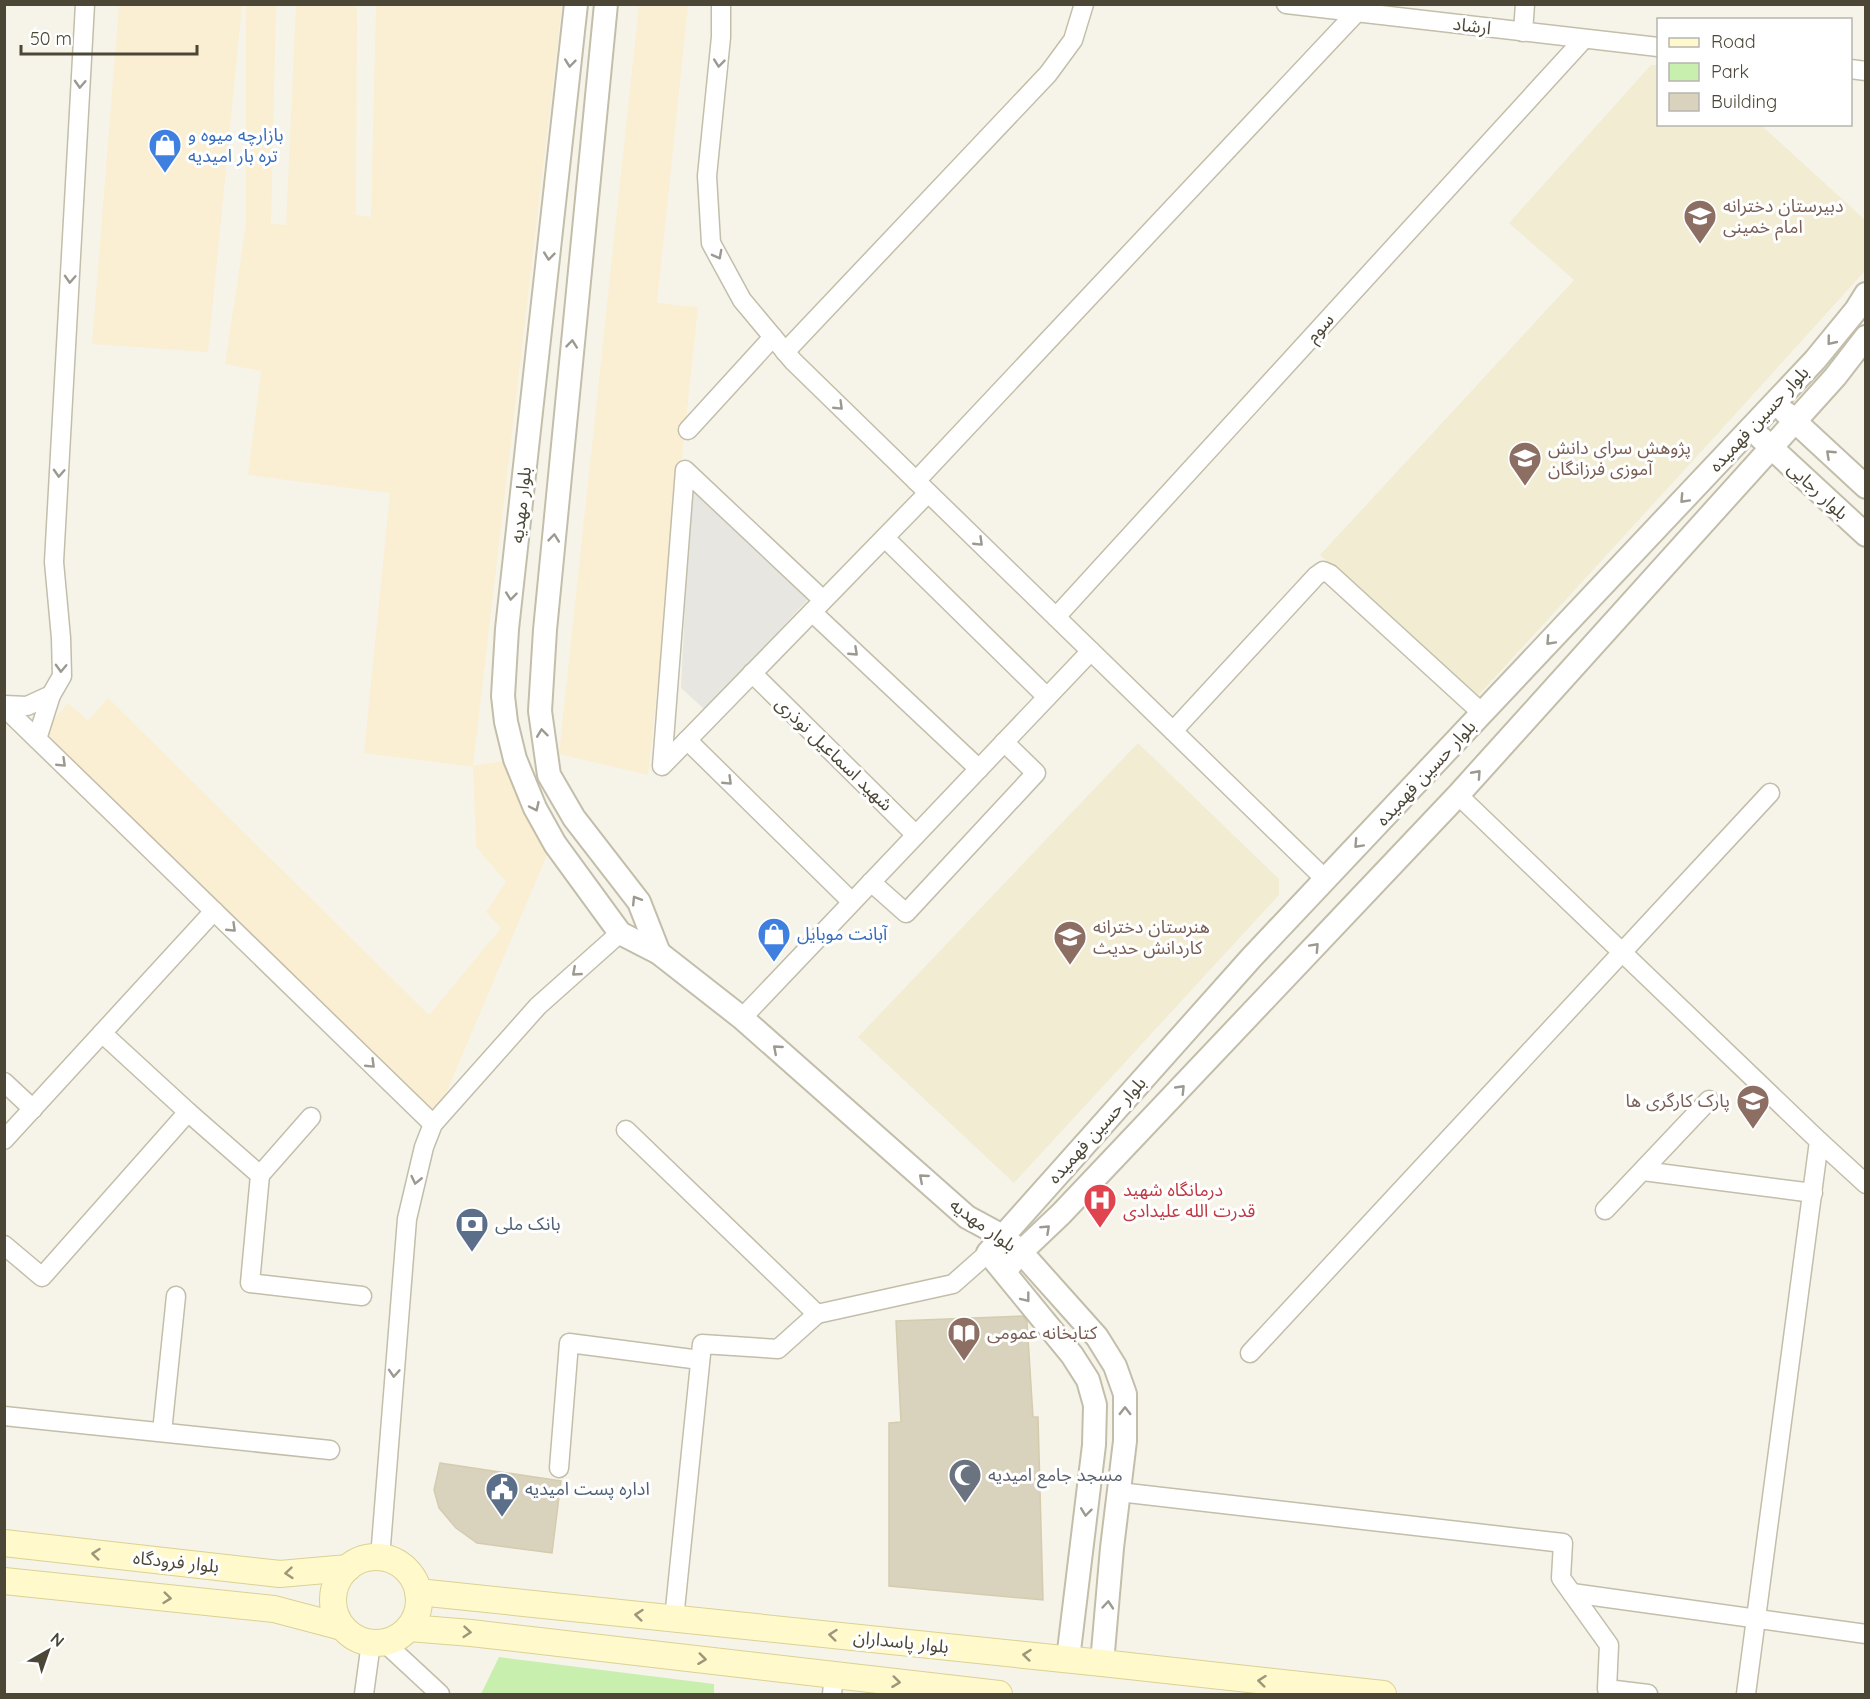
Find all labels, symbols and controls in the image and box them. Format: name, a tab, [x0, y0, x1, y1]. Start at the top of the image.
street label: ارشاد	[1452, 12, 1492, 39]
scale bar	[21, 18, 196, 56]
legend	[1657, 18, 1852, 126]
text: 50 m	[30, 27, 72, 50]
text: Road	[1711, 30, 1756, 53]
one-way arrow	[564, 58, 577, 67]
one-way arrow	[713, 58, 726, 67]
text: Park	[1711, 60, 1749, 83]
one-way arrow	[74, 79, 87, 88]
text: Building	[1711, 90, 1777, 113]
place label: بازارچه میوه و تره بار امیدیه	[188, 123, 284, 167]
shop icon: بازارچه میوه و تره بار امیدیه	[147, 127, 183, 174]
place label: دبیرستان دخترانه امام خمینی	[1723, 194, 1844, 241]
school or university icon: دبیرستان دخترانه امام خمینی	[1682, 198, 1718, 245]
one-way arrow	[711, 249, 722, 260]
one-way arrow	[543, 252, 556, 261]
one-way arrow	[63, 274, 76, 283]
street label: سوم	[1301, 308, 1341, 349]
one-way arrow	[1827, 334, 1838, 345]
one-way arrow	[565, 340, 578, 349]
street label: بلوار حسین فهمیده	[1704, 361, 1814, 476]
one-way arrow	[833, 399, 843, 410]
place label: پژوهش سرای دانش آموزی فرزانگان	[1548, 436, 1691, 480]
school or university icon: پژوهش سرای دانش آموزی فرزانگان	[1507, 440, 1543, 487]
one-way arrow	[1827, 451, 1838, 462]
street label: بلوار رجایی	[1783, 457, 1854, 525]
street label: بلوار مهدیه	[505, 466, 536, 544]
one-way arrow	[53, 469, 66, 478]
one-way arrow	[1680, 492, 1691, 503]
one-way arrow	[547, 534, 560, 543]
one-way arrow	[971, 535, 982, 546]
one-way arrow	[505, 592, 518, 601]
one-way arrow	[1546, 634, 1557, 645]
one-way arrow	[848, 645, 858, 656]
one-way arrow	[55, 663, 68, 672]
street label: شهید اسماعیل نوذری	[771, 692, 898, 816]
street label: بلوار حسین فهمیده	[1371, 715, 1481, 830]
one-way arrow	[537, 728, 549, 737]
one-way arrow	[54, 755, 65, 766]
one-way arrow	[1470, 770, 1481, 781]
one-way arrow	[722, 774, 732, 785]
one-way arrow	[528, 800, 540, 811]
one-way arrow	[1354, 837, 1365, 848]
one-way arrow	[631, 896, 643, 906]
place label: هنرستان دخترانه کاردانش حدیث	[1093, 915, 1210, 959]
shop icon: آبانت موبایل	[756, 916, 792, 963]
school or university icon: هنرستان دخترانه کاردانش حدیث	[1052, 919, 1088, 966]
one-way arrow	[225, 921, 235, 932]
place label: آبانت موبایل	[797, 922, 888, 945]
one-way arrow	[1308, 943, 1319, 954]
one-way arrow	[572, 965, 583, 976]
one-way arrow	[774, 1045, 784, 1056]
one-way arrow	[365, 1057, 375, 1068]
street label: بلوار حسین فهمیده	[1042, 1071, 1151, 1188]
school or university icon: پارک کارگری ها	[1735, 1083, 1771, 1130]
one-way arrow	[1173, 1085, 1184, 1096]
place label: پارک کارگری ها	[1626, 1089, 1730, 1112]
one-way arrow	[920, 1174, 930, 1185]
one-way arrow	[410, 1175, 423, 1185]
place label: درمانگاه شهید قدرت الله علیدادی	[1123, 1178, 1255, 1222]
hospital icon: درمانگاه شهید قدرت الله علیدادی	[1082, 1182, 1118, 1229]
street label: بلوار مهدیه	[945, 1193, 1021, 1256]
bank icon: بانک ملی	[454, 1206, 490, 1253]
place label: بانک ملی	[495, 1212, 560, 1235]
one-way arrow	[1039, 1225, 1049, 1236]
one-way arrow	[1018, 1291, 1029, 1302]
library icon: کتابخانه عمومی	[946, 1315, 982, 1362]
place label: کتابخانه عمومی	[987, 1321, 1098, 1344]
one-way arrow	[388, 1369, 401, 1378]
one-way arrow	[1119, 1406, 1131, 1415]
mosque icon: مسجد جامع امیدیه	[947, 1457, 983, 1504]
place label: مسجد جامع امیدیه	[988, 1463, 1123, 1489]
public building icon: اداره پست امیدیه	[484, 1471, 520, 1518]
place label: اداره پست امیدیه	[525, 1477, 650, 1500]
one-way arrow	[1080, 1508, 1093, 1517]
street label: بلوار فرودگاه	[132, 1546, 220, 1577]
one-way arrow	[91, 1548, 100, 1560]
one-way arrow	[285, 1566, 294, 1579]
one-way arrow	[163, 1591, 172, 1604]
one-way arrow	[1101, 1600, 1114, 1609]
one-way arrow	[634, 1609, 643, 1622]
north arrow	[18, 1621, 78, 1681]
street label: بلوار پاسداران	[852, 1625, 950, 1658]
one-way arrow	[462, 1626, 471, 1639]
text: N	[47, 1628, 69, 1651]
one-way arrow	[828, 1629, 837, 1642]
one-way arrow	[1022, 1649, 1031, 1662]
one-way arrow	[698, 1653, 707, 1665]
one-way arrow	[891, 1675, 901, 1688]
one-way arrow	[1258, 1675, 1267, 1688]

